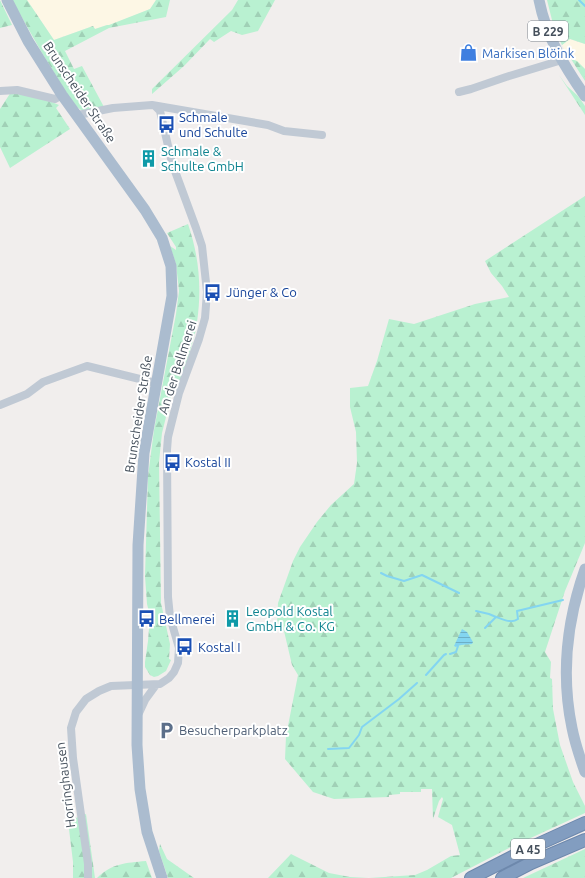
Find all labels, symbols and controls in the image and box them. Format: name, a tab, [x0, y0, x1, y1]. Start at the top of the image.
road number: B 229	[528, 21, 568, 41]
street label: Brunscheider Straße	[41, 39, 119, 145]
shop icon: Markisen Blöink	[459, 43, 479, 63]
place label: Markisen Blöink	[482, 46, 575, 60]
place label: Schmale und Schulte	[179, 110, 248, 139]
bus stop icon: Schmale und Schulte	[156, 114, 176, 134]
place label: Schmale & Schulte GmbH	[161, 144, 244, 173]
building icon: Schmale & Schulte GmbH	[138, 148, 158, 168]
bus stop icon: Jünger & Co	[203, 282, 223, 302]
place label: Jünger & Co	[226, 285, 297, 299]
street label: An der Bellmerei	[155, 319, 199, 415]
street label: Brunscheider Straße	[122, 354, 154, 474]
bus stop icon: Kostal II	[162, 452, 182, 472]
place label: Kostal II	[185, 455, 231, 469]
place label: Leopold Kostal GmbH & Co. KG	[246, 604, 335, 633]
building icon: Leopold Kostal GmbH & Co. KG	[223, 608, 243, 628]
bus stop icon: Bellmerei	[136, 609, 156, 629]
place label: Bellmerei	[159, 612, 215, 626]
bus stop icon: Kostal I	[175, 637, 195, 657]
place label: Kostal I	[198, 640, 240, 654]
parking icon: Besucherparkplatz	[156, 720, 176, 740]
place label: Besucherparkplatz	[179, 723, 288, 737]
street label: Horringhausen	[53, 741, 77, 829]
road number: A 45	[511, 839, 545, 859]

